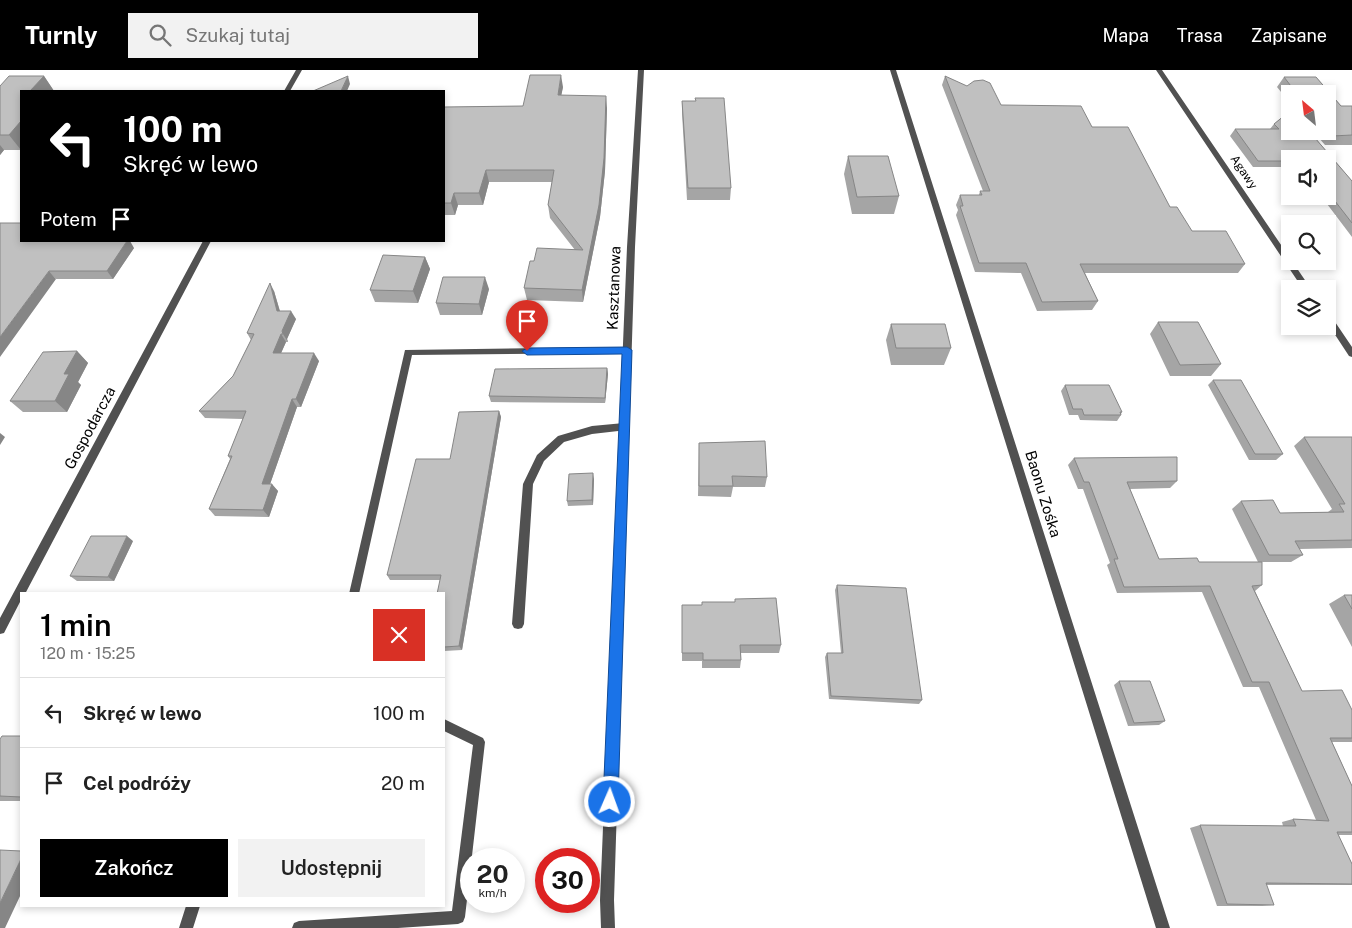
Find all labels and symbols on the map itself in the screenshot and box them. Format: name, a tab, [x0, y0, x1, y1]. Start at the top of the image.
north arrow	[1281, 85, 1336, 140]
street label: Agawy	[1228, 152, 1261, 192]
street label: Kasztanowa	[604, 246, 623, 330]
pin	[506, 300, 548, 351]
street label: Gospodarcza	[61, 384, 118, 472]
street label: Baonu Zośka	[1022, 448, 1065, 539]
position arrow	[583, 775, 635, 827]
speed limit sign: 30	[535, 848, 600, 913]

